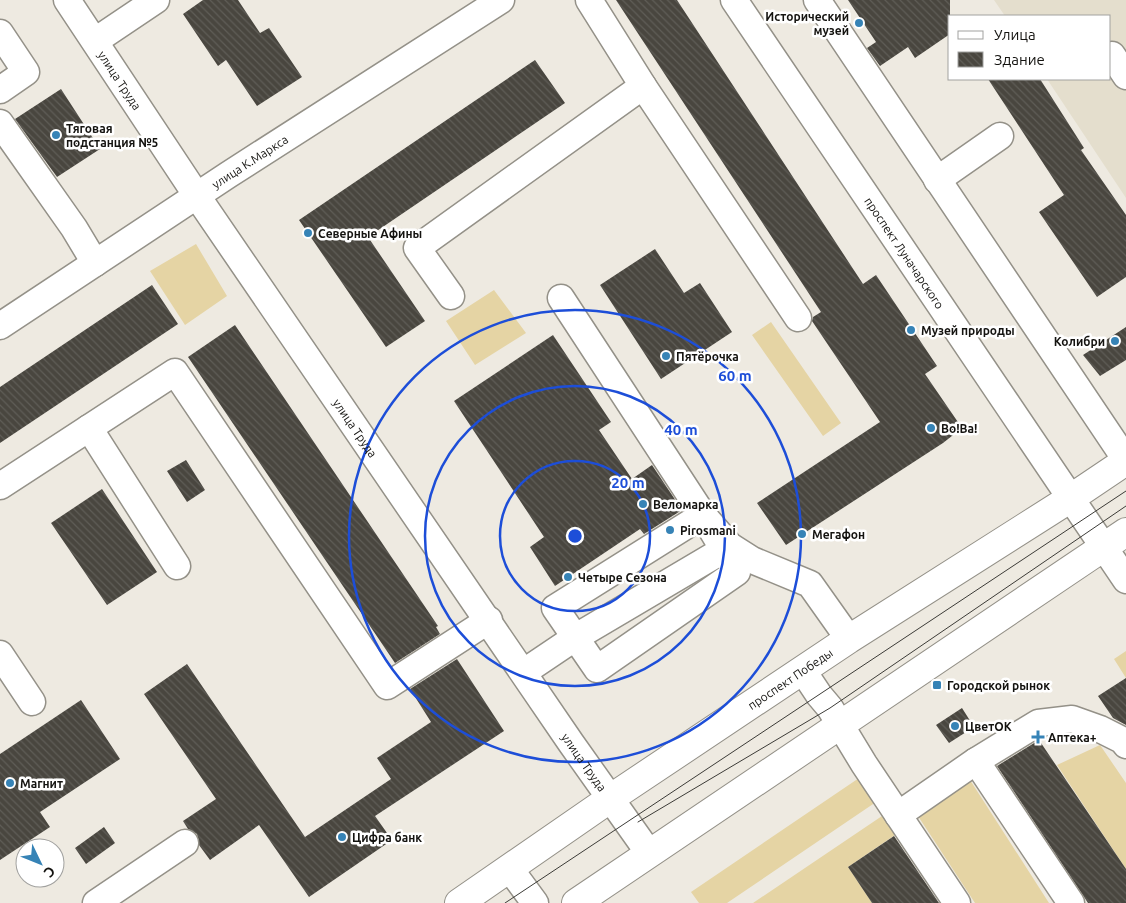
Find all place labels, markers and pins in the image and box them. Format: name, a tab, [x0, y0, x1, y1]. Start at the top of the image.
place label: Исторический музей	[765, 10, 849, 37]
marker: Исторический музей	[853, 17, 865, 29]
place label: Тяговая подстанция №5	[66, 122, 159, 149]
marker: Тяговая подстанция №5	[50, 129, 62, 141]
marker: Северные Афины	[302, 227, 314, 239]
place label: Северные Афины	[318, 227, 422, 240]
marker: Музей природы	[905, 324, 917, 336]
place label: Музей природы	[921, 324, 1015, 337]
place label: Колибри	[1054, 335, 1105, 348]
marker: Колибри	[1109, 335, 1121, 347]
marker: Пятёрочка	[660, 350, 672, 362]
place label: Пятёрочка	[676, 350, 739, 363]
marker: Во!Ва!	[925, 422, 937, 434]
place label: Во!Ва!	[941, 422, 977, 435]
marker: Веломарка	[637, 498, 649, 510]
place label: Веломарка	[653, 498, 718, 511]
marker: Pirosmani	[664, 524, 676, 536]
place label: Pirosmani	[680, 524, 736, 537]
centre of rings	[566, 527, 584, 545]
marker: Мегафон	[796, 528, 808, 540]
place label: Мегафон	[812, 528, 865, 541]
marker: Четыре Сезона	[562, 571, 574, 583]
place label: Четыре Сезона	[578, 571, 667, 584]
marker: Городской рынок	[931, 679, 943, 691]
place label: Городской рынок	[947, 679, 1050, 692]
marker: ЦветОК	[949, 720, 961, 732]
place label: ЦветОК	[965, 720, 1012, 733]
marker: Аптека+	[1032, 731, 1044, 743]
place label: Аптека+	[1048, 731, 1097, 744]
marker: Магнит	[4, 777, 16, 789]
place label: Магнит	[20, 777, 63, 790]
marker: Цифра банк	[336, 831, 348, 843]
place label: Цифра банк	[352, 831, 422, 844]

